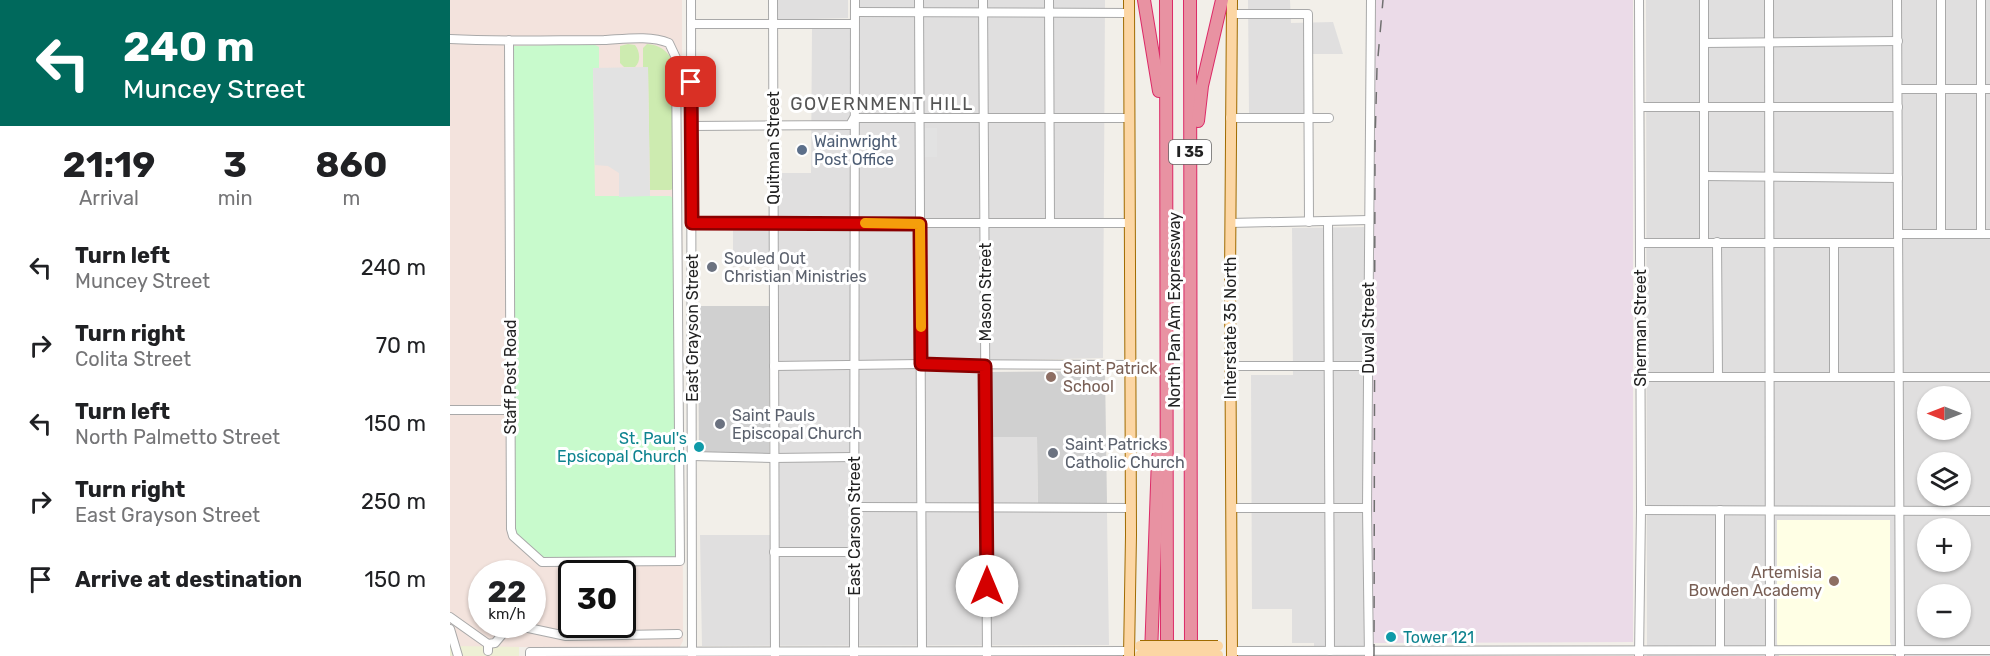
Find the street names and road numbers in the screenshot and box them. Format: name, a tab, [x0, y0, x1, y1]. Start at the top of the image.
street label: Quitman Street	[764, 91, 783, 205]
road number: I 35	[1169, 140, 1211, 164]
street label: North Pan Am Expressway	[1165, 212, 1184, 408]
street label: Mason Street	[976, 243, 995, 341]
street label: East Grayson Street	[683, 254, 702, 402]
street label: Interstate 35 North	[1221, 257, 1240, 399]
street label: Sherman Street	[1631, 269, 1650, 387]
street label: Duval Street	[1359, 282, 1378, 374]
street label: Staff Post Road	[501, 319, 520, 435]
street label: East Carson Street	[845, 456, 864, 596]

